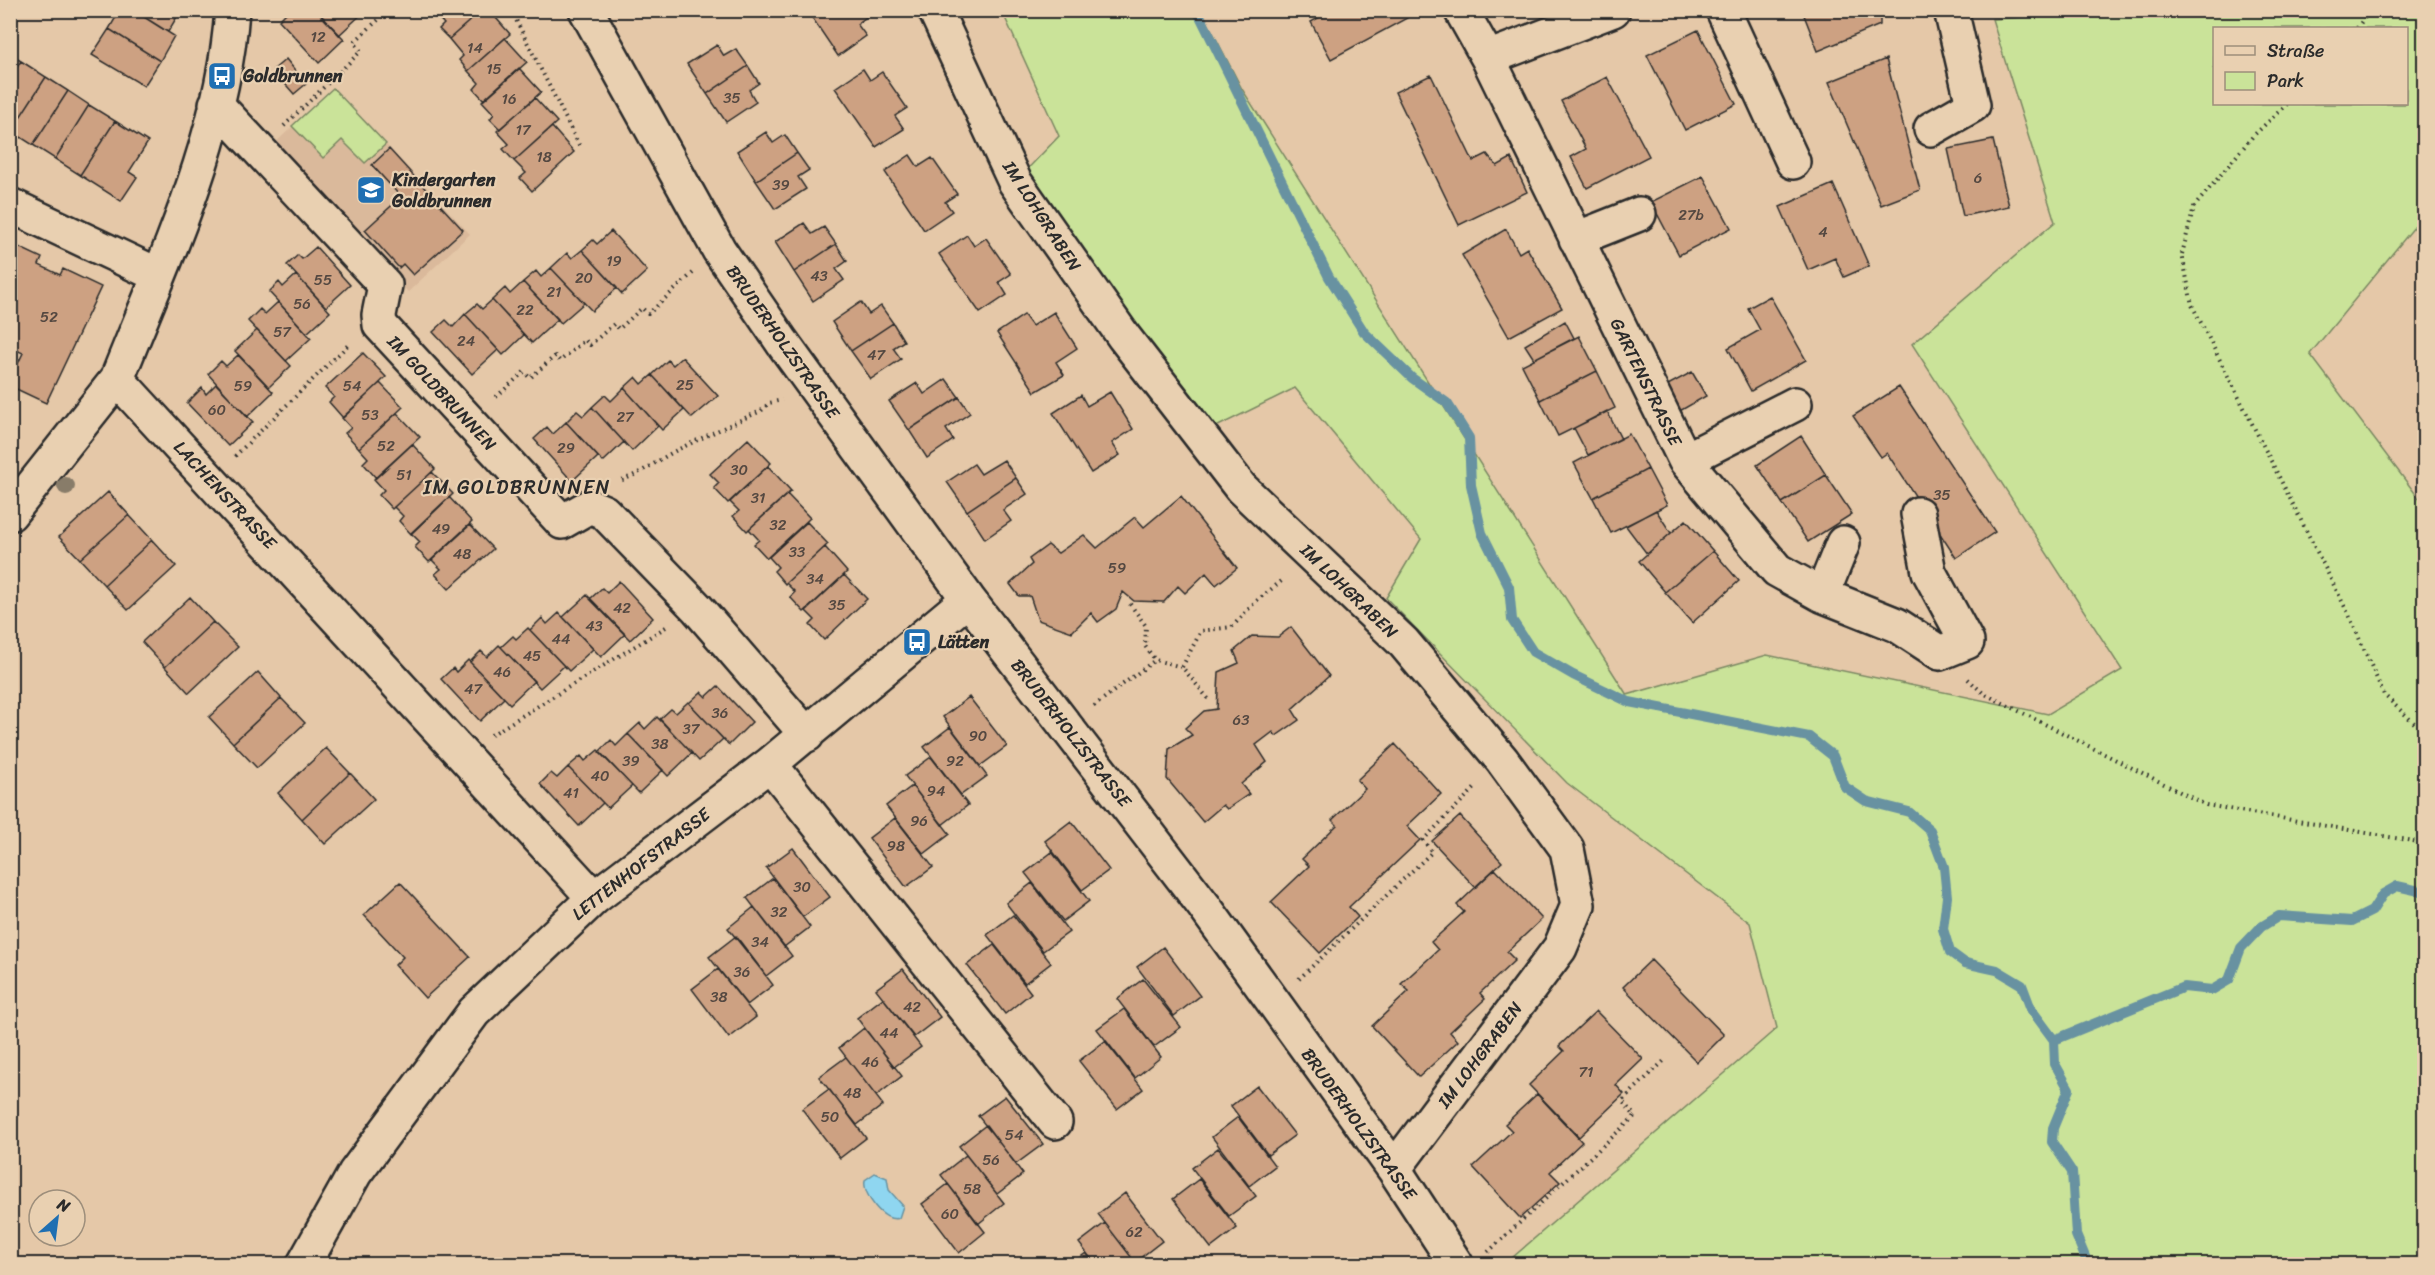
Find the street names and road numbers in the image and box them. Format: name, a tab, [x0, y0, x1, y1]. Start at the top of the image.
street label: IM LOHGRABEN	[993, 153, 1090, 278]
street label: BRUDERHOLZSTRASSE	[718, 258, 849, 427]
street label: GARTENSTRASSE	[1601, 312, 1691, 452]
street label: IM GOLDBRUNNEN	[378, 327, 505, 459]
street label: LACHENSTRASSE	[165, 433, 285, 558]
street label: IM LOHGRABEN	[1291, 535, 1406, 647]
street label: BRUDERHOLZSTRASSE	[1002, 651, 1140, 815]
street label: LETTENHOFSTRASSE	[564, 799, 718, 929]
street label: IM LOHGRABEN	[1428, 994, 1531, 1116]
street label: BRUDERHOLZSTRASSE	[1293, 1041, 1426, 1208]

